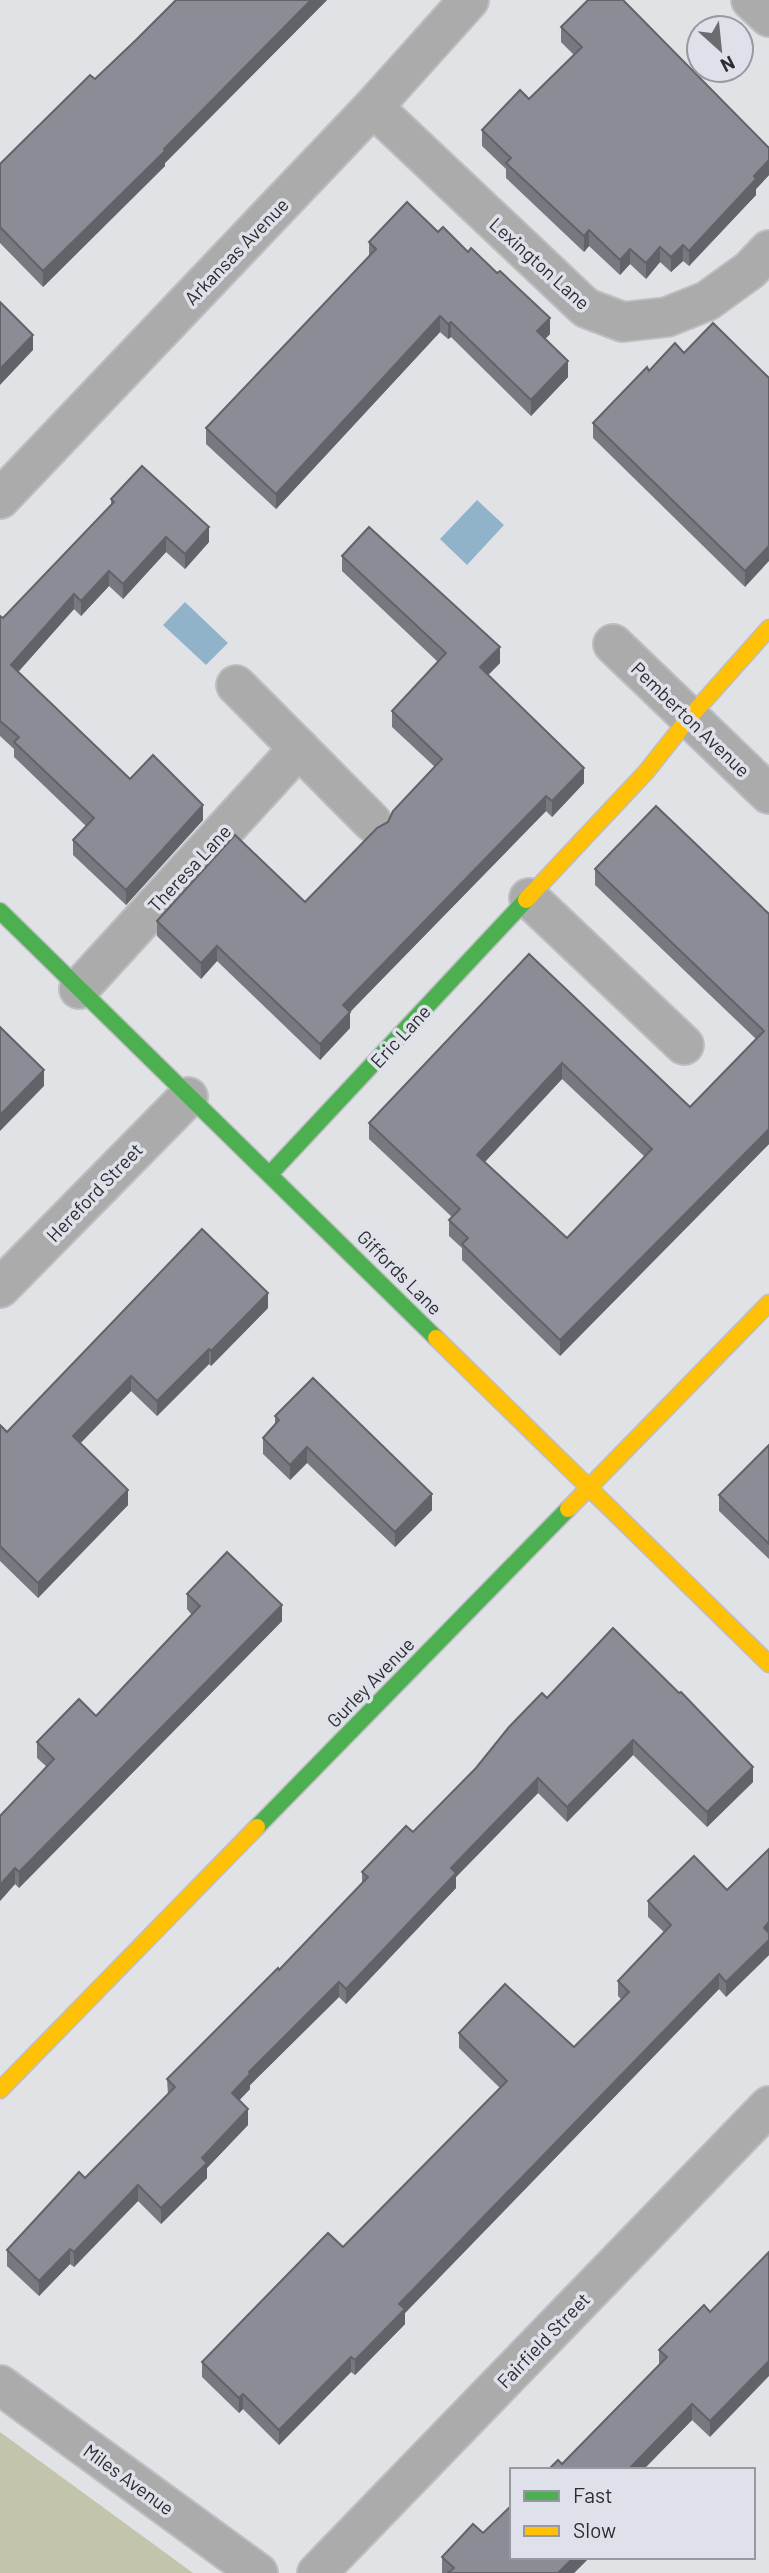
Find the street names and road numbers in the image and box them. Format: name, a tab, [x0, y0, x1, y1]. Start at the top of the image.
street label: Arkansas Avenue	[179, 193, 293, 309]
street label: Lexington Lane	[485, 212, 595, 314]
street label: Pemberton Avenue	[627, 657, 755, 781]
street label: Theresa Lane	[143, 819, 235, 917]
street label: Eric Lane	[365, 1000, 435, 1072]
street label: Hereford Street	[41, 1138, 147, 1246]
street label: Giffords Lane	[353, 1225, 447, 1319]
street label: Gurley Avenue	[321, 1632, 419, 1732]
street label: Fairfield Street	[492, 2287, 594, 2393]
street label: Miles Avenue	[79, 2439, 179, 2519]

